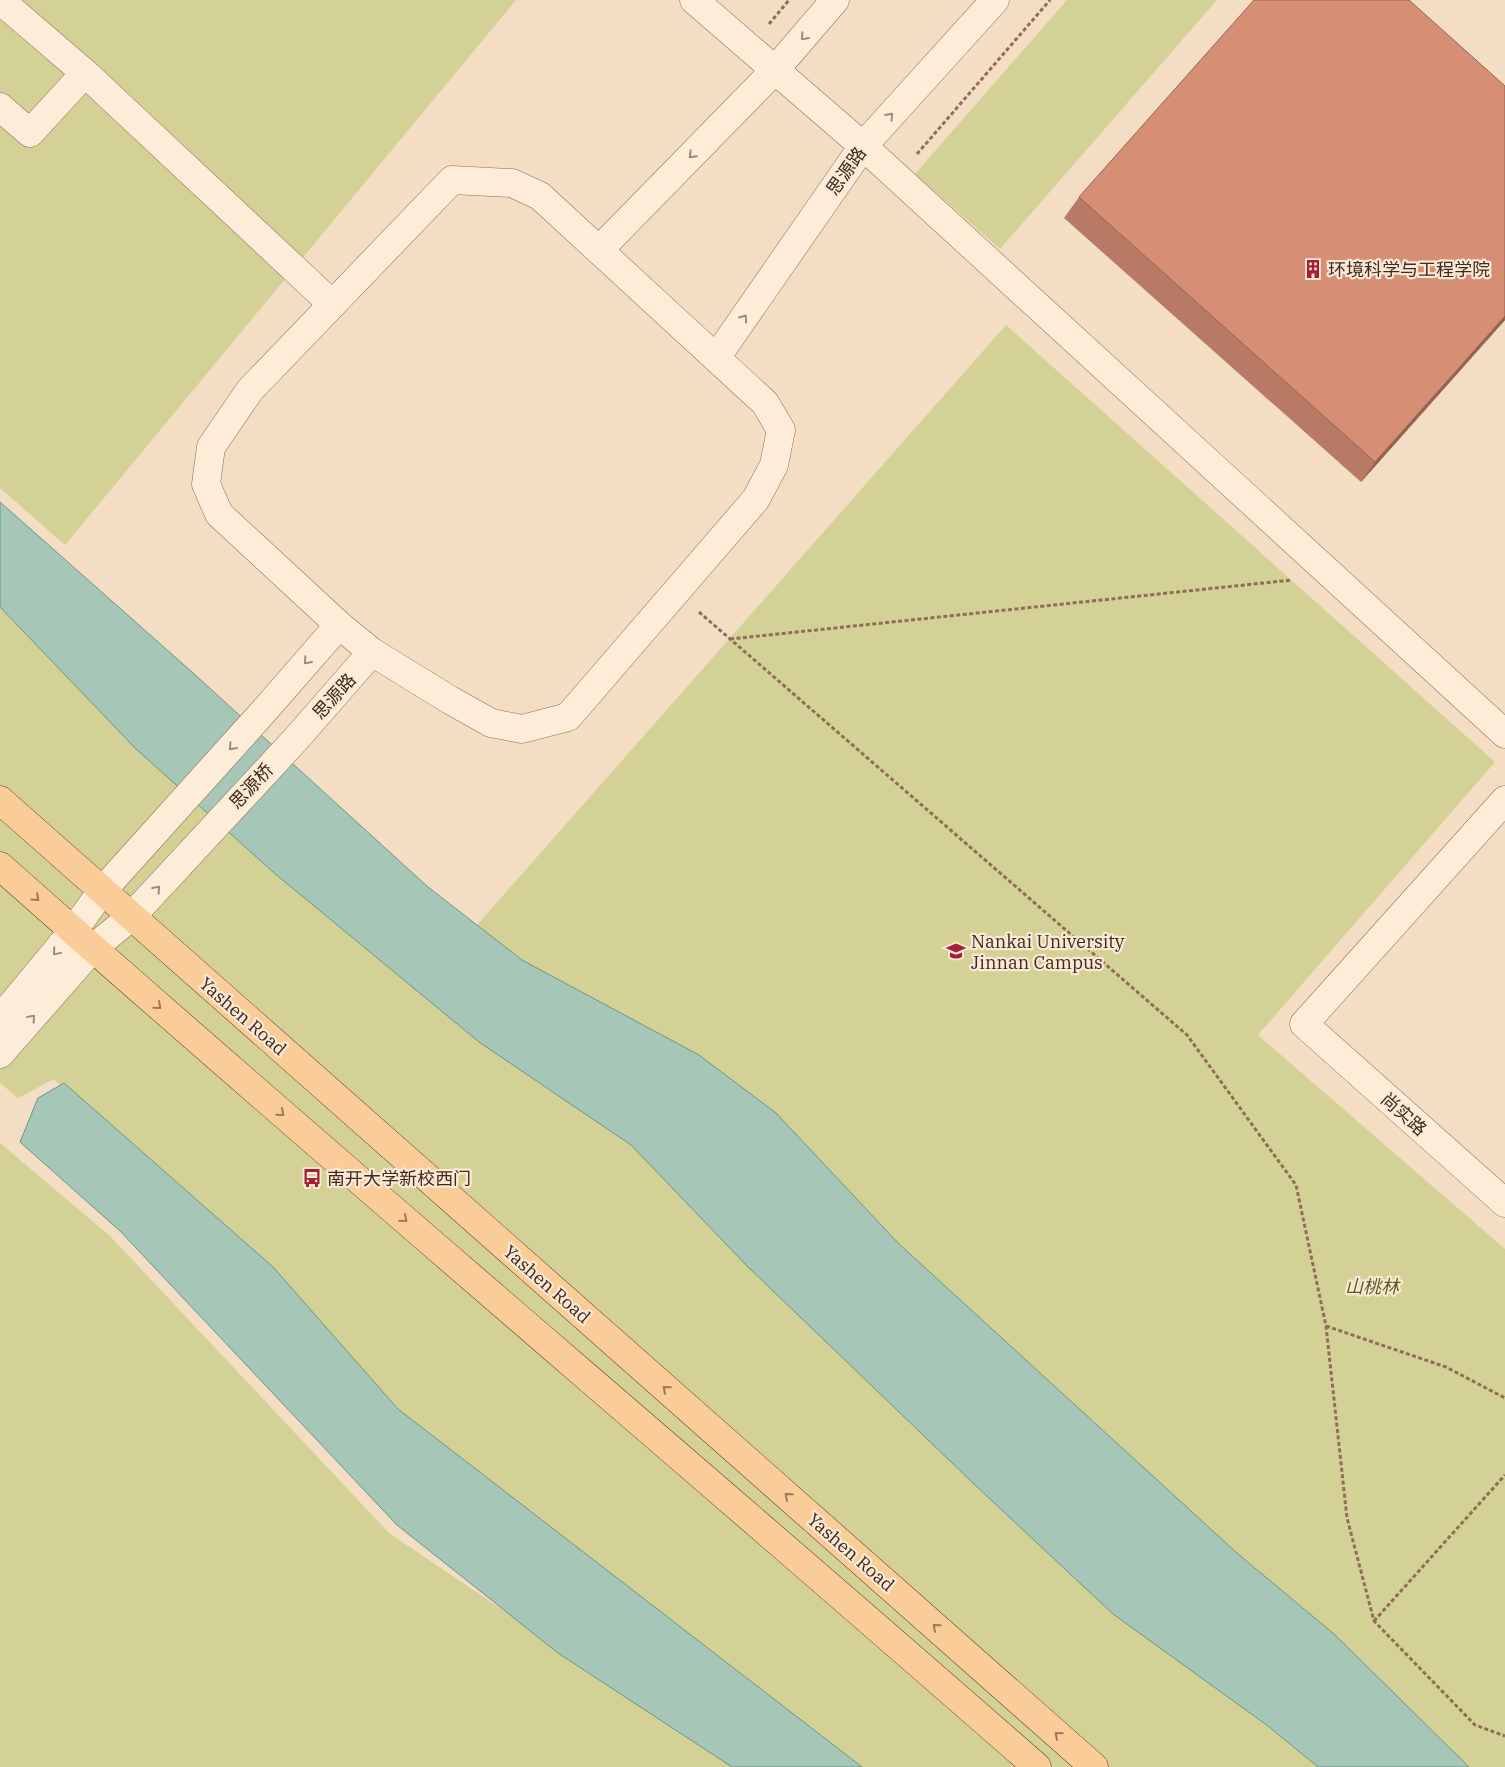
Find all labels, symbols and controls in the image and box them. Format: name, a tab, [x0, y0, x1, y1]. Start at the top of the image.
one-way arrow	[801, 31, 809, 40]
one-way arrow	[885, 112, 894, 121]
street label: 思源路	[821, 142, 871, 200]
one-way arrow	[689, 150, 698, 159]
building icon: 环境科学与工程学院	[1302, 258, 1324, 280]
place label: 环境科学与工程学院	[1328, 258, 1490, 281]
one-way arrow	[738, 314, 747, 324]
one-way arrow	[304, 656, 313, 665]
street label: 思源路	[307, 668, 361, 724]
one-way arrow	[229, 742, 238, 751]
street label: 思源桥	[224, 758, 278, 814]
one-way arrow	[151, 885, 160, 894]
one-way arrow	[31, 892, 40, 901]
place label: Nankai University Jinnan Campus	[971, 930, 1125, 974]
school or university icon: Nankai University Jinnan Campus	[945, 940, 967, 962]
one-way arrow	[52, 946, 61, 955]
street label: Yashen Road	[195, 972, 291, 1060]
one-way arrow	[152, 1001, 161, 1010]
one-way arrow	[26, 1014, 35, 1023]
street label: 尚实路	[1376, 1087, 1432, 1141]
one-way arrow	[275, 1107, 284, 1116]
bus stop icon: 南开大学新校西门	[301, 1167, 323, 1189]
place label: 南开大学新校西门	[327, 1167, 471, 1190]
one-way arrow	[398, 1213, 407, 1222]
street label: Yashen Road	[499, 1240, 595, 1328]
park label: 山桃林	[1345, 1275, 1401, 1298]
one-way arrow	[663, 1386, 672, 1395]
one-way arrow	[784, 1493, 793, 1502]
street label: Yashen Road	[803, 1508, 899, 1596]
one-way arrow	[933, 1624, 942, 1633]
one-way arrow	[1054, 1732, 1063, 1741]

